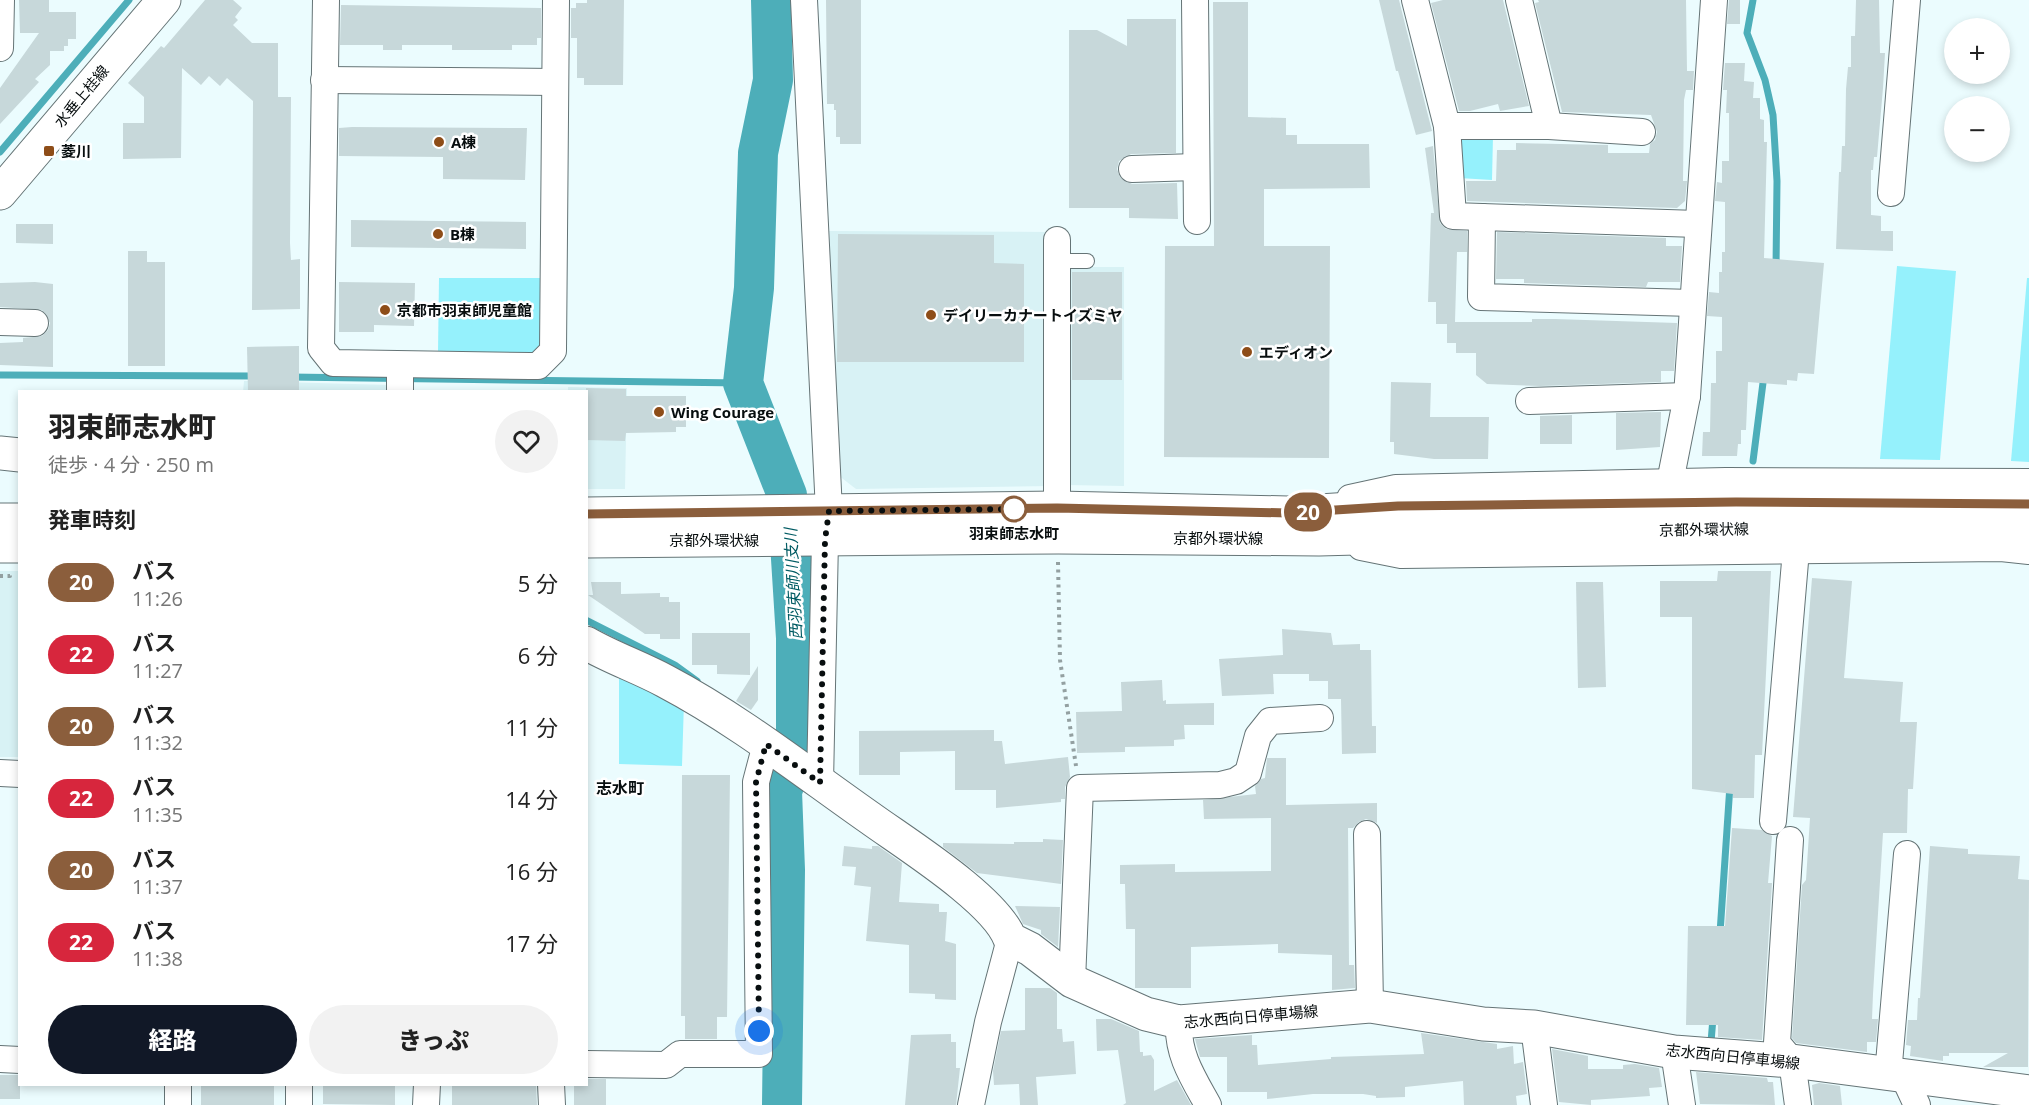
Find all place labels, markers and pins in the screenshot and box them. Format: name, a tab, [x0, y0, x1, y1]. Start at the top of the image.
place label: A棟	[451, 132, 476, 152]
marker: A棟	[432, 135, 446, 149]
place label: 菱川	[61, 141, 91, 161]
marker: 菱川	[42, 144, 56, 158]
place label: B棟	[450, 224, 475, 244]
marker: B棟	[431, 227, 445, 241]
place label: 京都市羽束師児童館	[397, 300, 532, 320]
marker: 京都市羽束師児童館	[378, 303, 392, 317]
place label: デイリーカナートイズミヤ	[943, 305, 1123, 325]
marker: デイリーカナートイズミヤ	[924, 308, 938, 322]
place label: エディオン	[1259, 342, 1333, 362]
marker: エディオン	[1240, 345, 1254, 359]
place label: Wing Courage	[671, 402, 774, 422]
marker: Wing Courage	[652, 405, 666, 419]
marker: 羽束師志水町	[1001, 496, 1027, 522]
place label: 羽束師志水町	[969, 523, 1059, 543]

